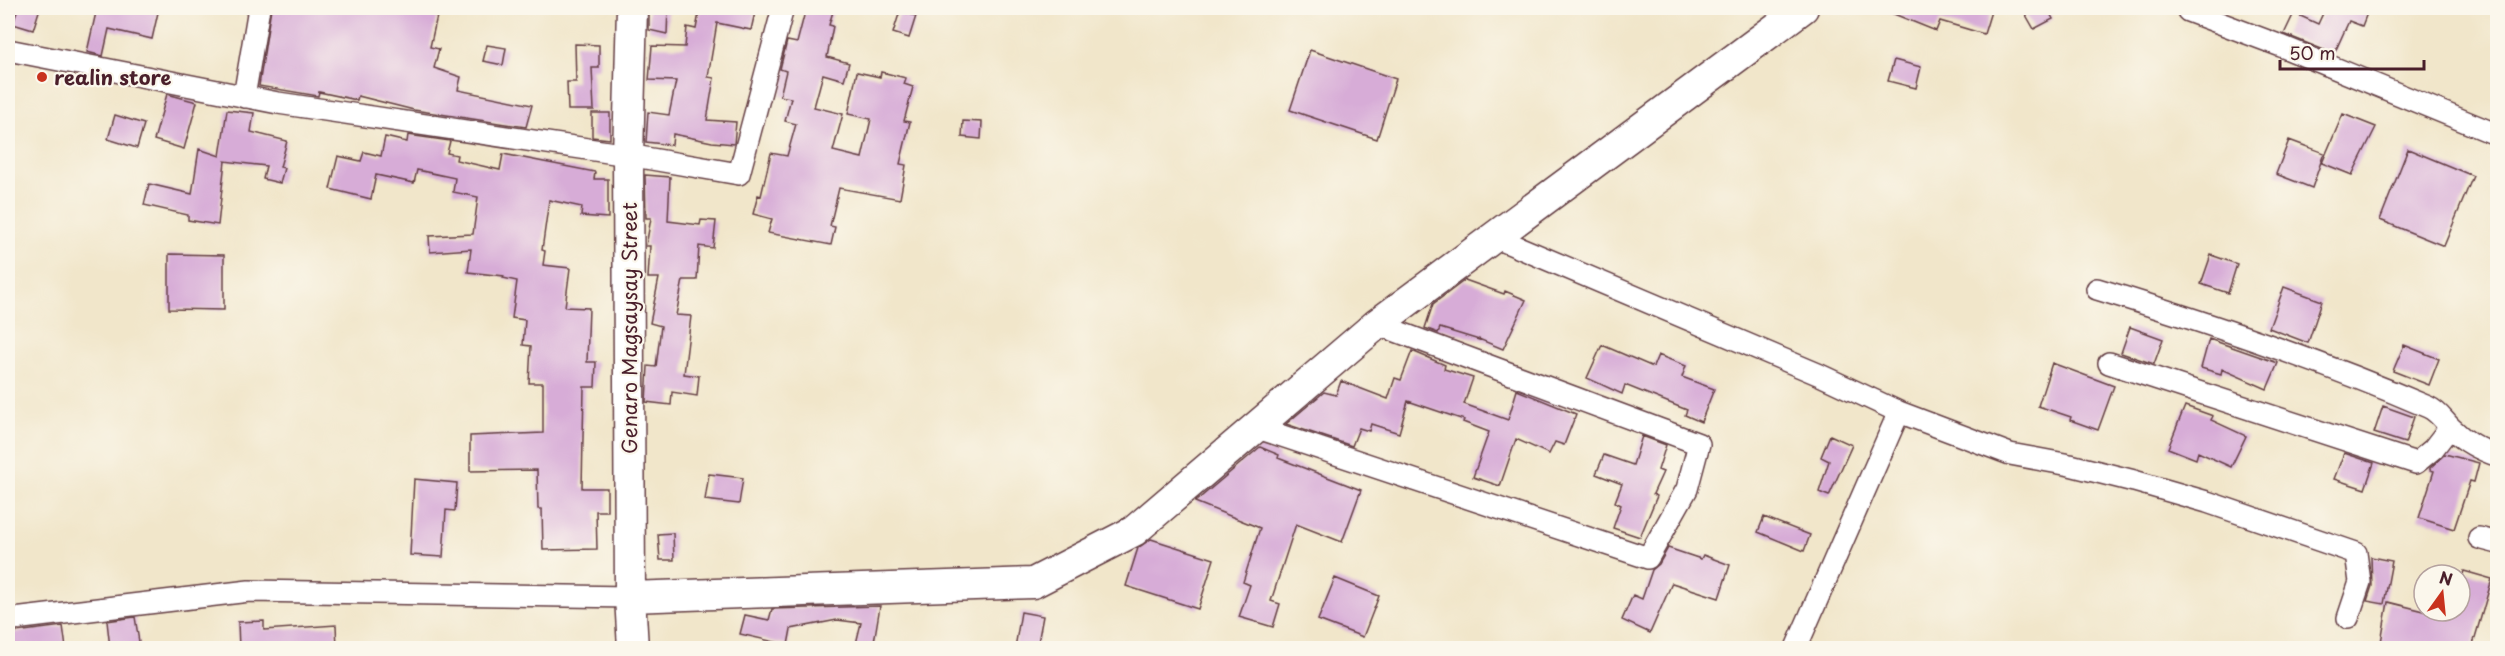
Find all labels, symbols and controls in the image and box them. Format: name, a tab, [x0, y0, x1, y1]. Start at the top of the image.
scale bar	[2280, 33, 2424, 71]
text: 50 m	[2289, 39, 2336, 66]
place label: realin store	[54, 62, 172, 92]
marker: realin store	[35, 70, 49, 84]
street label: Genaro Magsaysay Street	[614, 202, 644, 454]
north arrow	[2412, 563, 2472, 623]
text: N	[2437, 564, 2455, 591]

